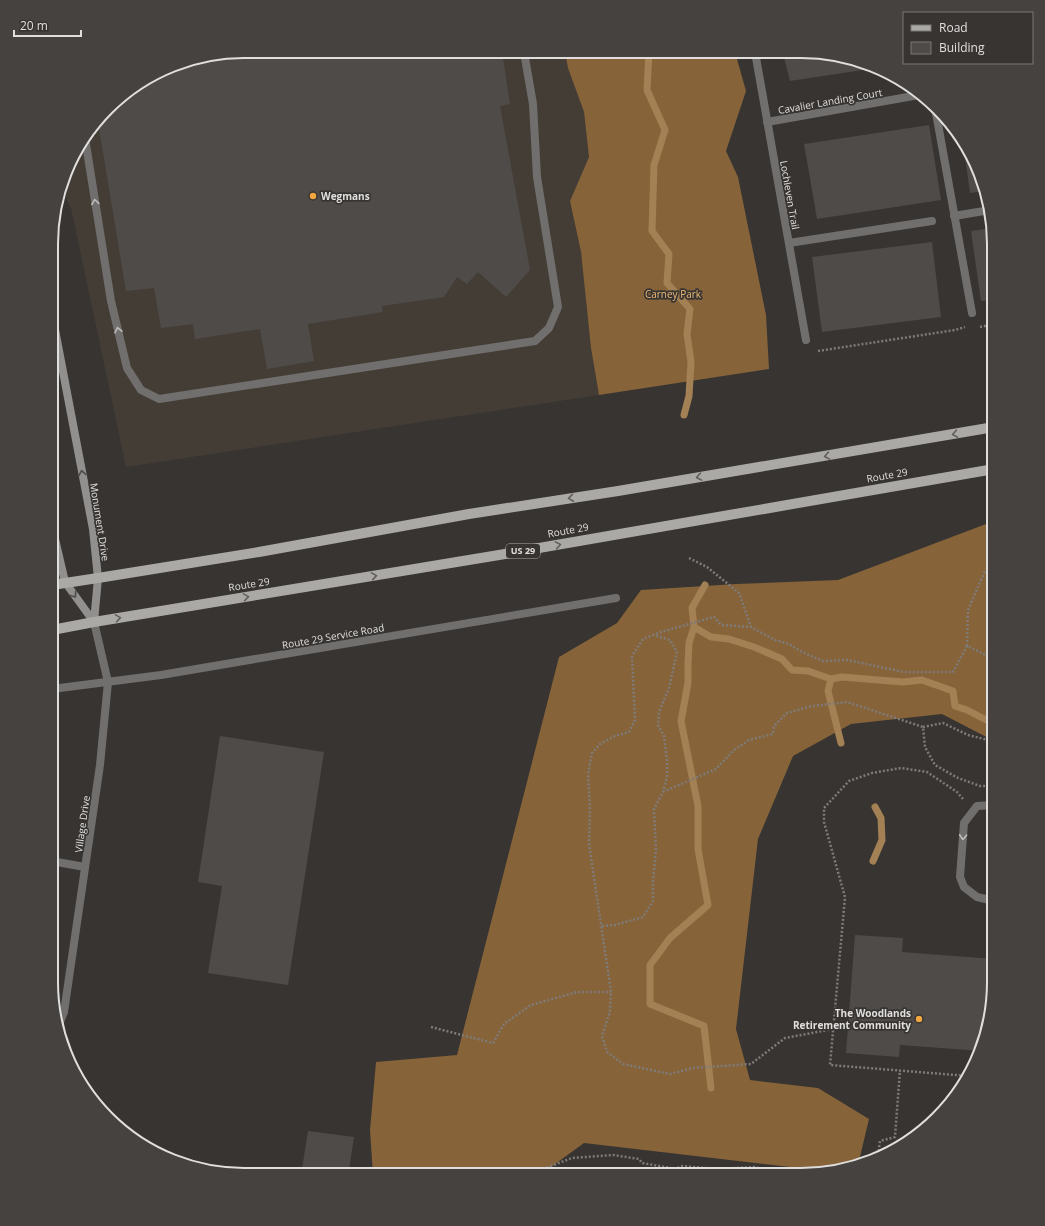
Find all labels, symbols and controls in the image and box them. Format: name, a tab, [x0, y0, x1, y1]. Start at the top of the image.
scale bar	[14, 12, 81, 38]
legend	[903, 12, 1033, 64]
text: 20 m	[20, 17, 48, 34]
text: Road	[939, 19, 968, 36]
text: Building	[939, 39, 985, 56]
street label: Cavalier Landing Court	[777, 85, 884, 117]
street label: Lochleven Trail	[777, 159, 803, 231]
place label: Wegmans	[321, 189, 370, 203]
marker: Wegmans	[308, 191, 318, 201]
one-way arrow	[91, 199, 100, 205]
park label: Carney Park	[645, 287, 702, 301]
one-way arrow	[115, 327, 123, 334]
one-way arrow	[952, 429, 959, 438]
one-way arrow	[824, 451, 830, 459]
street label: Route 29	[865, 464, 909, 486]
one-way arrow	[79, 470, 87, 476]
one-way arrow	[696, 473, 702, 481]
street label: Monument Drive	[87, 482, 113, 562]
one-way arrow	[568, 493, 574, 502]
street label: Route 29	[546, 519, 590, 541]
one-way arrow	[554, 541, 561, 549]
road number: US 29	[506, 544, 540, 558]
one-way arrow	[371, 572, 377, 580]
street label: Route 29	[227, 574, 271, 594]
one-way arrow	[69, 591, 77, 598]
one-way arrow	[243, 593, 249, 602]
one-way arrow	[115, 614, 121, 623]
street label: Route 29 Service Road	[281, 620, 385, 652]
street label: Village Drive	[71, 794, 93, 853]
one-way arrow	[958, 834, 967, 840]
place label: The Woodlands Retirement Community	[793, 1006, 911, 1032]
marker: The Woodlands Retirement Community	[914, 1014, 924, 1024]

